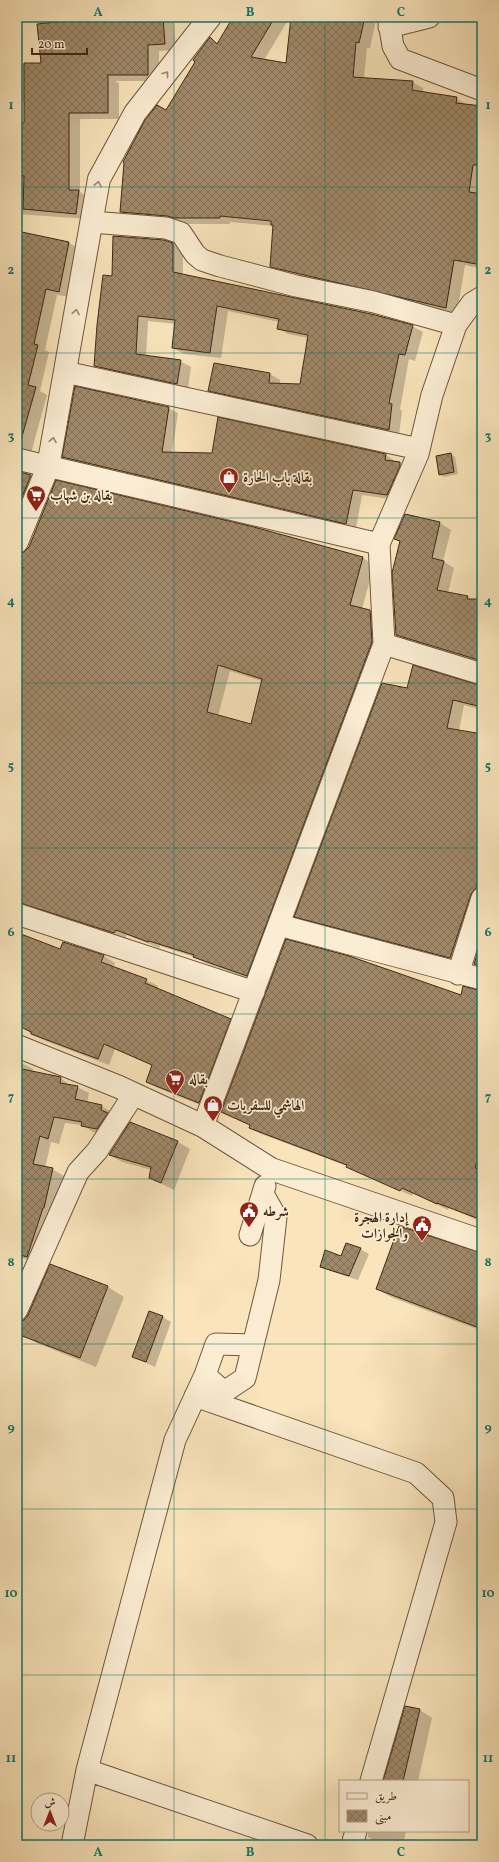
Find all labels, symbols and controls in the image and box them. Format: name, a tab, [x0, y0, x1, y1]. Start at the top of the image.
text: A	[93, 4, 103, 22]
text: B	[246, 4, 255, 22]
text: C	[397, 4, 405, 22]
scale bar	[32, 30, 87, 56]
text: 20 m	[38, 37, 65, 53]
one-way arrow	[161, 71, 168, 78]
text: 1	[8, 97, 14, 115]
text: 1	[485, 97, 491, 115]
one-way arrow	[94, 181, 102, 187]
text: 2	[8, 262, 15, 280]
text: 2	[485, 262, 492, 280]
one-way arrow	[71, 309, 80, 315]
text: 3	[8, 428, 15, 446]
text: 3	[485, 428, 492, 446]
one-way arrow	[48, 437, 57, 443]
shop icon: بقالة باب الحارة	[218, 466, 240, 494]
place label: بقالة باب الحارة	[243, 469, 312, 488]
supermarket icon: بقاله بن شهاب	[25, 484, 47, 512]
place label: بقاله بن شهاب	[50, 487, 113, 506]
text: 4	[7, 593, 15, 611]
text: 4	[484, 593, 492, 611]
text: 5	[8, 758, 14, 776]
text: 5	[485, 758, 491, 776]
text: 6	[7, 924, 15, 942]
text: 6	[484, 924, 492, 942]
supermarket icon: بقاله	[164, 1068, 186, 1096]
place label: بقاله	[189, 1071, 208, 1090]
text: 7	[8, 1089, 14, 1107]
text: 7	[485, 1089, 491, 1107]
shop icon: الهاشمي للسفريات	[202, 1094, 224, 1122]
place label: الهاشمي للسفريات	[227, 1097, 304, 1118]
public building icon: شرطه	[238, 1200, 260, 1228]
place label: شرطه	[263, 1203, 289, 1222]
place label: إدارة الهجرة والجوازات	[354, 1209, 409, 1244]
public building icon: إدارة الهجرة والجوازات	[411, 1214, 433, 1242]
text: 8	[7, 1254, 15, 1272]
text: 8	[484, 1254, 492, 1272]
text: 9	[7, 1419, 15, 1437]
text: 9	[484, 1419, 492, 1437]
text: 10	[4, 1585, 18, 1603]
text: 10	[481, 1585, 495, 1603]
text: 11	[6, 1750, 16, 1768]
text: 11	[483, 1750, 493, 1768]
legend	[339, 1780, 469, 1832]
text: طريق	[375, 1789, 397, 1805]
north arrow	[30, 1792, 70, 1832]
text: ش	[45, 1796, 56, 1811]
text: مبنى	[375, 1809, 391, 1825]
text: A	[93, 1844, 103, 1862]
text: B	[246, 1844, 255, 1862]
text: C	[397, 1844, 405, 1862]

